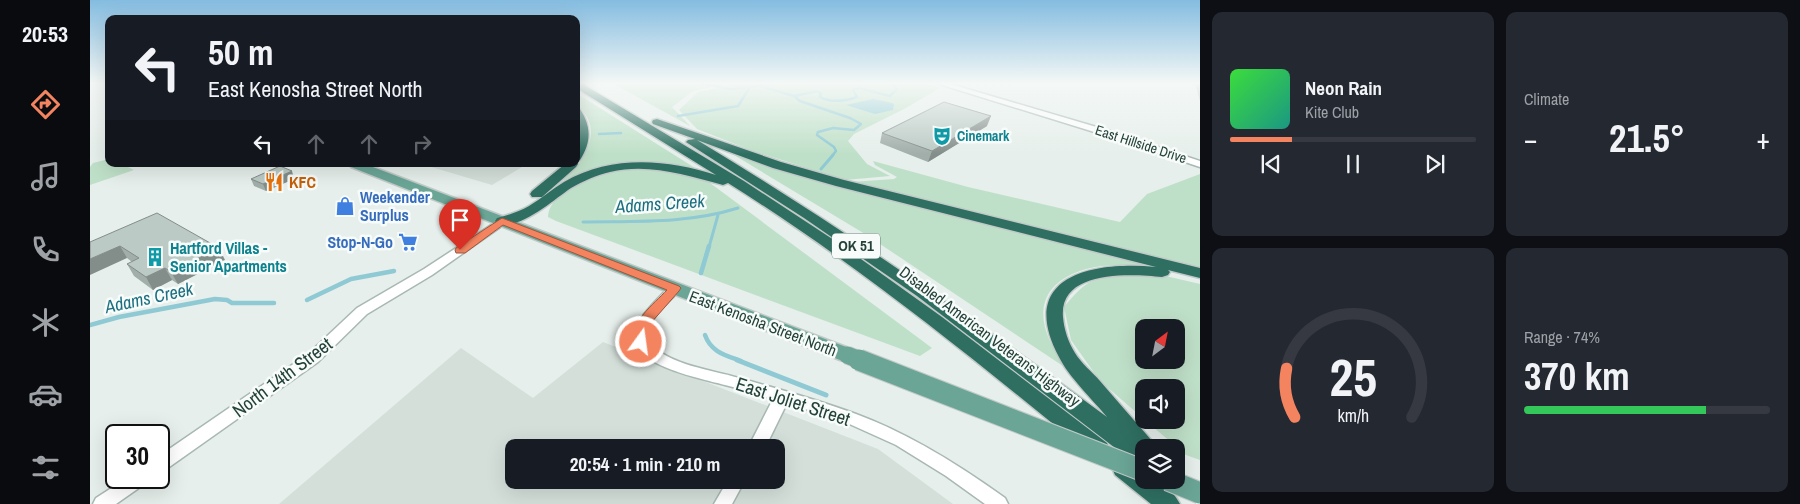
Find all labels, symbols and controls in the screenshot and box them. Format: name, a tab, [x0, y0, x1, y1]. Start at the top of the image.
text: 20:53	[22, 19, 68, 49]
text: 50 m	[208, 29, 273, 76]
icon: left	[125, 35, 190, 100]
text: East Kenosha Street North	[208, 74, 423, 104]
text: Neon Rain	[1305, 75, 1382, 101]
icon: directions	[28, 87, 63, 122]
text: Climate	[1524, 88, 1569, 110]
text: Kite Club	[1305, 101, 1359, 123]
text: 21.5°	[1609, 113, 1685, 164]
text: −	[1524, 120, 1537, 158]
text: +	[1757, 120, 1770, 158]
street label: East Hillside Drive	[1093, 121, 1189, 167]
theatre icon: Cinemark	[931, 125, 953, 147]
place label: Cinemark	[957, 127, 1010, 145]
icon: left	[249, 130, 277, 158]
icon: ahead	[302, 130, 330, 158]
icon: ahead	[355, 130, 383, 158]
icon: right	[408, 130, 436, 158]
icon: previous	[1257, 150, 1285, 178]
icon: pause	[1339, 150, 1367, 178]
icon: next	[1421, 150, 1449, 178]
icon: music	[28, 159, 63, 194]
restaurant icon: KFC	[263, 171, 285, 193]
place label: KFC	[289, 171, 316, 193]
place label: Weekender Surplus	[360, 186, 431, 226]
water label: Adams Creek	[614, 188, 706, 219]
shop icon: Weekender Surplus	[334, 195, 356, 217]
pin	[439, 199, 481, 250]
icon: arrive	[446, 206, 474, 234]
place label: Stop-N-Go	[327, 231, 393, 253]
supermarket icon: Stop-N-Go	[397, 231, 419, 253]
icon: phone	[28, 232, 63, 267]
road number: OK 51	[832, 234, 880, 258]
place label: Hartford Villas - Senior Apartments	[170, 237, 287, 277]
building icon: Hartford Villas - Senior Apartments	[144, 246, 166, 268]
street label: Disabled American Veterans Highway	[895, 261, 1085, 412]
water label: Adams Creek	[102, 276, 196, 319]
street label: East Kenosha Street North	[686, 285, 840, 361]
icon: climate	[28, 305, 63, 340]
position arrow	[614, 315, 666, 367]
north arrow	[1135, 319, 1185, 369]
map controls	[1135, 319, 1185, 489]
text: Range · 74%	[1524, 326, 1600, 348]
street label: North 14th Street	[227, 331, 338, 423]
text: 25	[1329, 342, 1377, 412]
text: 370 km	[1524, 351, 1630, 402]
street label: East Joliet Street	[733, 370, 854, 432]
icon: car	[28, 377, 63, 412]
button: sound	[1135, 379, 1185, 429]
text: km/h	[1337, 404, 1369, 428]
speed limit sign: 30	[105, 424, 170, 489]
button: layers	[1135, 439, 1185, 489]
icon: filters	[28, 450, 63, 485]
text: 20:54 · 1 min · 210 m	[570, 451, 720, 477]

